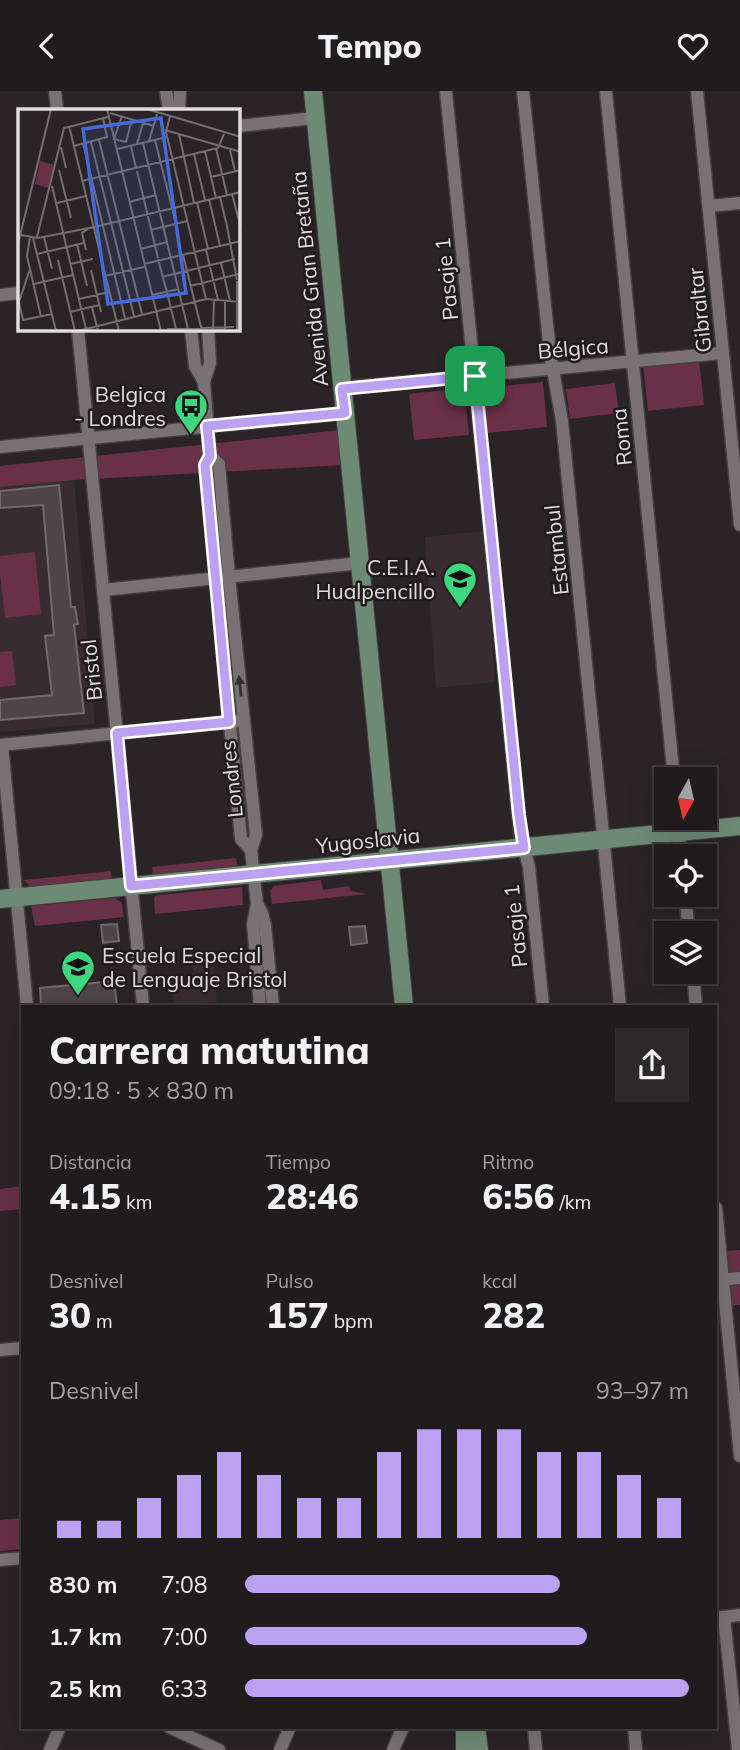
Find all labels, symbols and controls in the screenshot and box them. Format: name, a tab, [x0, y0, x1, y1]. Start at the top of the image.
text: Tempo	[318, 26, 422, 66]
icon: back	[28, 27, 66, 65]
icon: heart	[674, 27, 712, 65]
inset map	[18, 109, 240, 331]
street label: Avenida Gran Bretaña	[285, 170, 333, 388]
street label: Pasaje 1	[429, 236, 463, 322]
street label: Gibraltar	[682, 266, 716, 354]
street label: Bélgica	[536, 332, 610, 364]
pin	[445, 346, 505, 406]
icon: arrive	[456, 357, 494, 395]
place label: Belgica - Londres	[74, 381, 166, 431]
bus stop icon: Belgica - Londres	[172, 387, 210, 436]
street label: Roma	[605, 407, 637, 467]
street label: Estambul	[538, 504, 574, 596]
place label: C.E.I.A. Hualpencillo	[315, 554, 435, 604]
school or university icon: C.E.I.A. Hualpencillo	[441, 560, 479, 609]
street label: Bristol	[75, 638, 107, 702]
one-way arrow	[235, 675, 246, 697]
street label: Londres	[214, 739, 248, 819]
north arrow	[654, 767, 718, 829]
map controls	[654, 767, 717, 984]
street label: Yugoslavia	[314, 822, 421, 859]
button: locate	[654, 844, 717, 907]
street label: Pasaje 1	[498, 883, 532, 969]
button: layers	[654, 921, 717, 984]
place label: Escuela Especial de Lenguaje Bristol	[102, 942, 287, 992]
school or university icon: Escuela Especial de Lenguaje Bristol	[59, 948, 97, 997]
text: Carrera matutina	[49, 1026, 370, 1074]
button: share	[615, 1028, 689, 1102]
text: 09:18 · 5 × 830 m	[49, 1076, 234, 1105]
text: Distancia	[49, 1150, 132, 1174]
text: Tiempo	[266, 1150, 331, 1174]
text: Ritmo	[482, 1150, 534, 1174]
text: 4.15	[49, 1174, 121, 1218]
text: 28:46	[266, 1174, 359, 1218]
text: 6:56	[482, 1174, 554, 1218]
text: km	[121, 1190, 153, 1214]
text: /km	[554, 1190, 591, 1214]
text: Desnivel	[49, 1269, 123, 1293]
text: Pulso	[266, 1269, 314, 1293]
text: kcal	[482, 1269, 517, 1293]
text: 30	[49, 1293, 91, 1337]
text: 157	[266, 1293, 329, 1337]
text: 282	[482, 1293, 545, 1337]
text: m	[91, 1309, 113, 1333]
text: bpm	[329, 1309, 373, 1333]
text: Desnivel	[49, 1376, 139, 1405]
text: 93–97 m	[596, 1376, 689, 1405]
text: 830 m	[49, 1570, 117, 1599]
text: 7:08	[161, 1570, 208, 1599]
text: 1.7 km	[49, 1622, 122, 1651]
text: 7:00	[161, 1622, 208, 1651]
text: 2.5 km	[49, 1674, 122, 1703]
text: 6:33	[161, 1674, 208, 1703]

